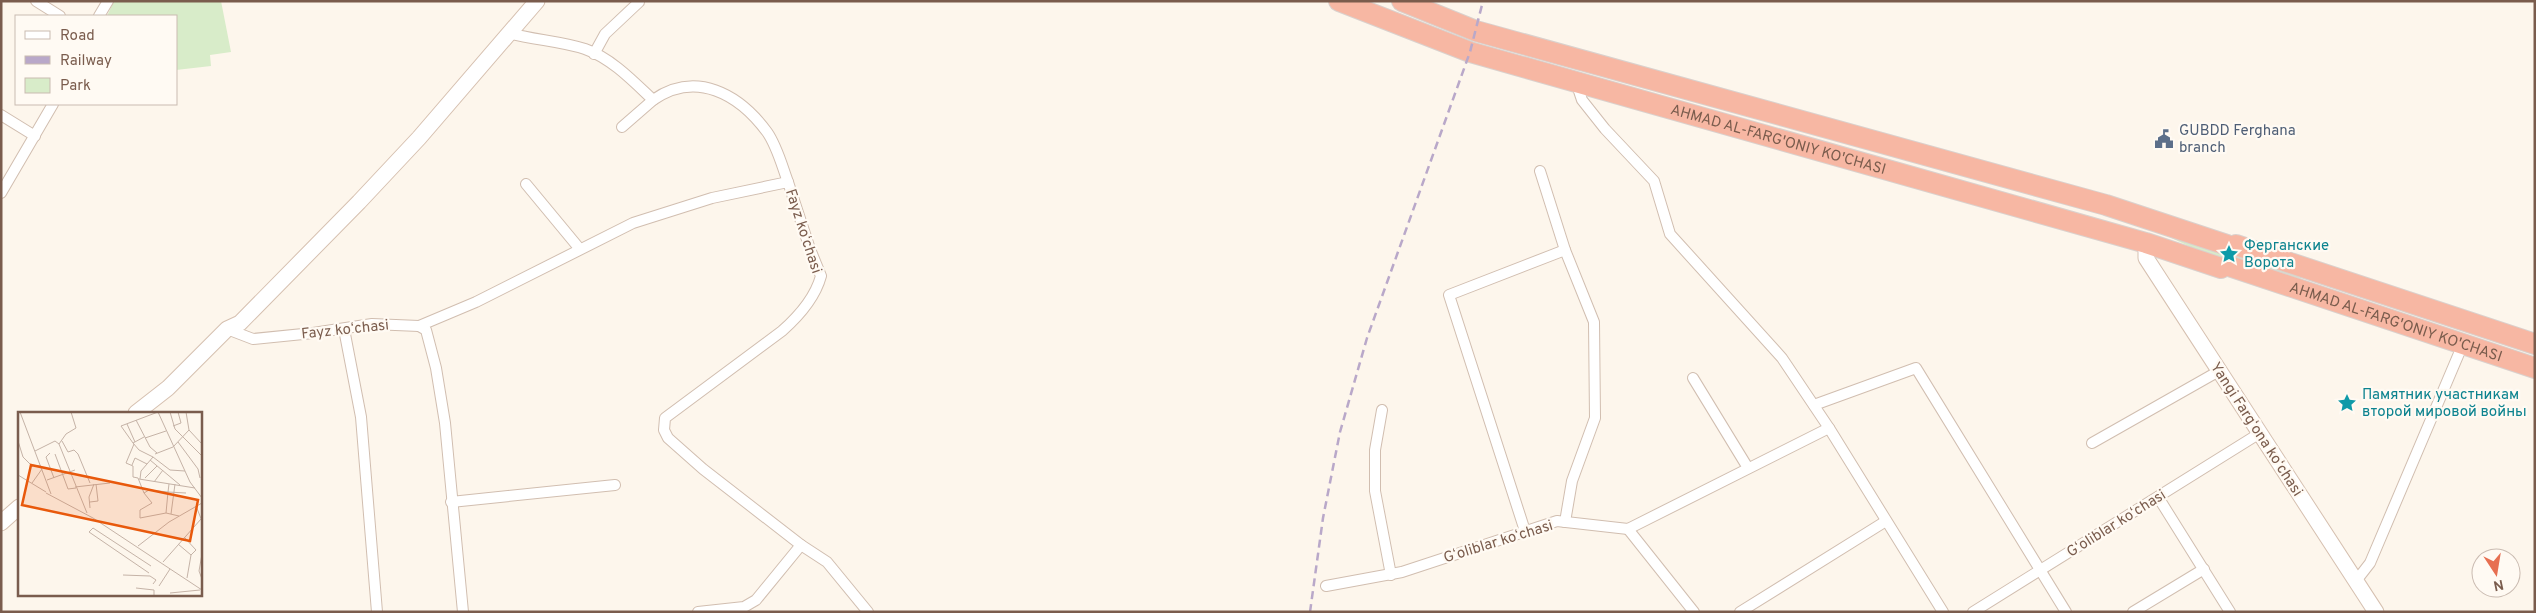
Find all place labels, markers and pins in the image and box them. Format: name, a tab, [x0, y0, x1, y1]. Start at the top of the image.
place label: GUBDD Ferghana branch	[2179, 122, 2296, 158]
public building icon: GUBDD Ferghana branch	[2153, 128, 2175, 150]
place label: Ферганские Ворота	[2244, 237, 2329, 273]
place icon: Ферганские Ворота	[2218, 243, 2240, 265]
place label: Памятник участникам второй мировой войны	[2362, 386, 2527, 422]
place icon: Памятник участникам второй мировой войны	[2336, 392, 2358, 414]

